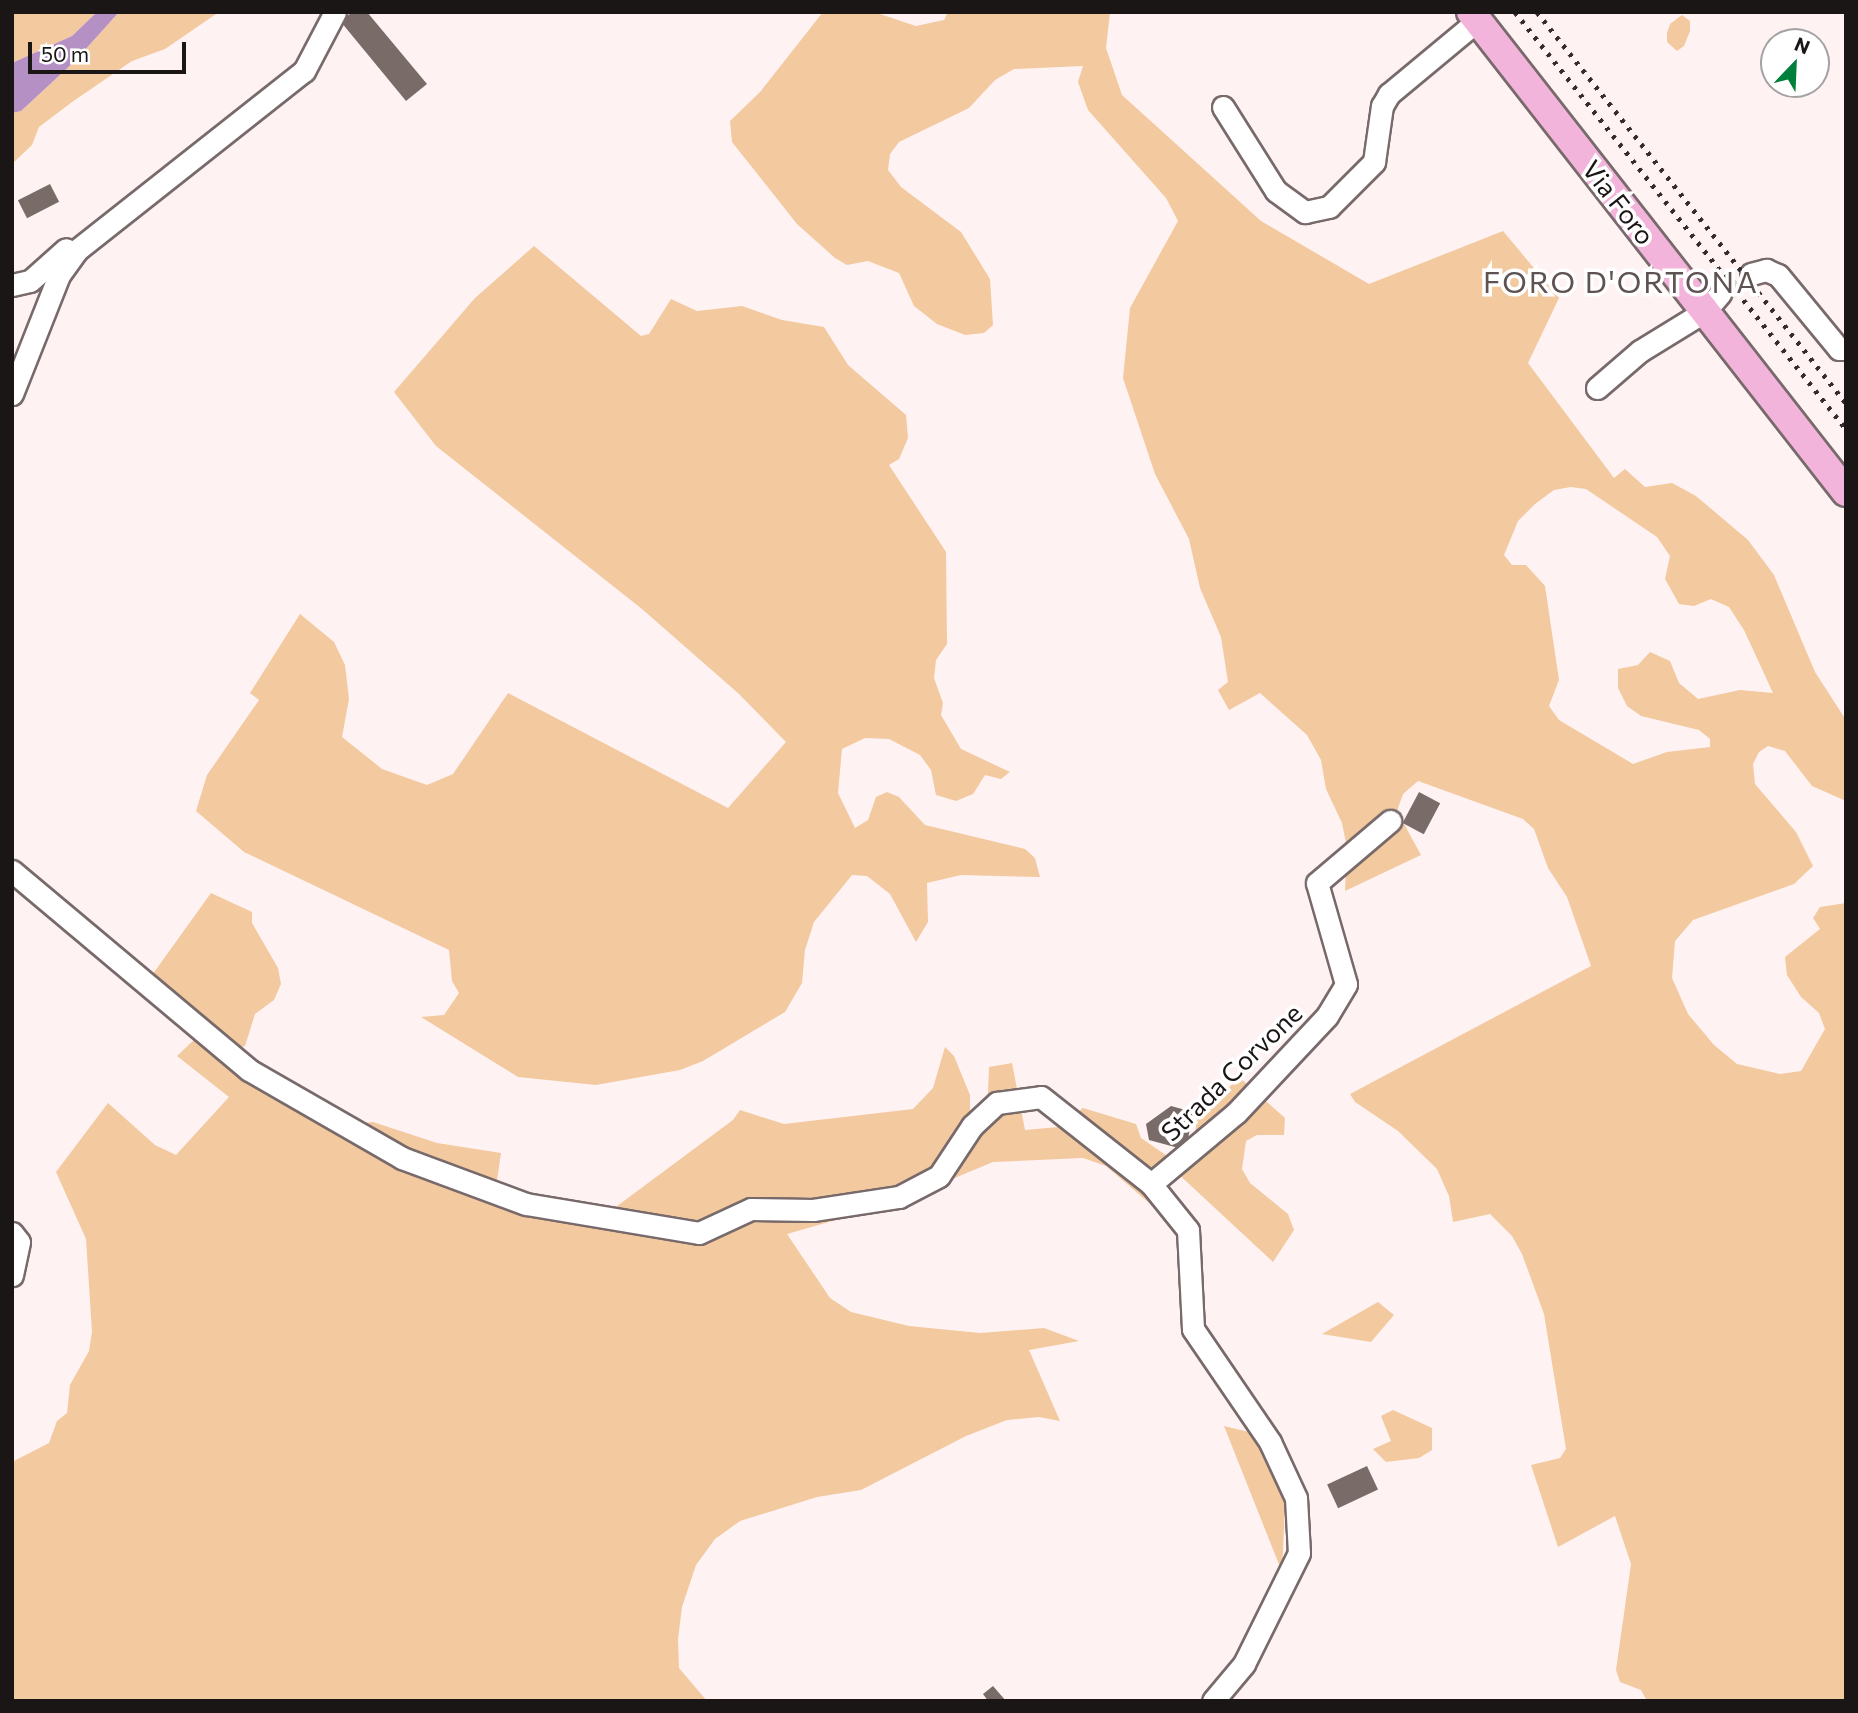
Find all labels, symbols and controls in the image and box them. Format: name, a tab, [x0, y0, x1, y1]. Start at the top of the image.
scale bar	[32, 28, 189, 72]
north arrow	[1760, 28, 1830, 98]
text: N	[1792, 32, 1814, 58]
text: 50 m	[41, 41, 89, 66]
street label: Via Foro	[1576, 154, 1662, 250]
district label: FORO D'ORTONA	[1485, 263, 1757, 299]
street label: Strada Corvone	[1154, 997, 1308, 1147]

